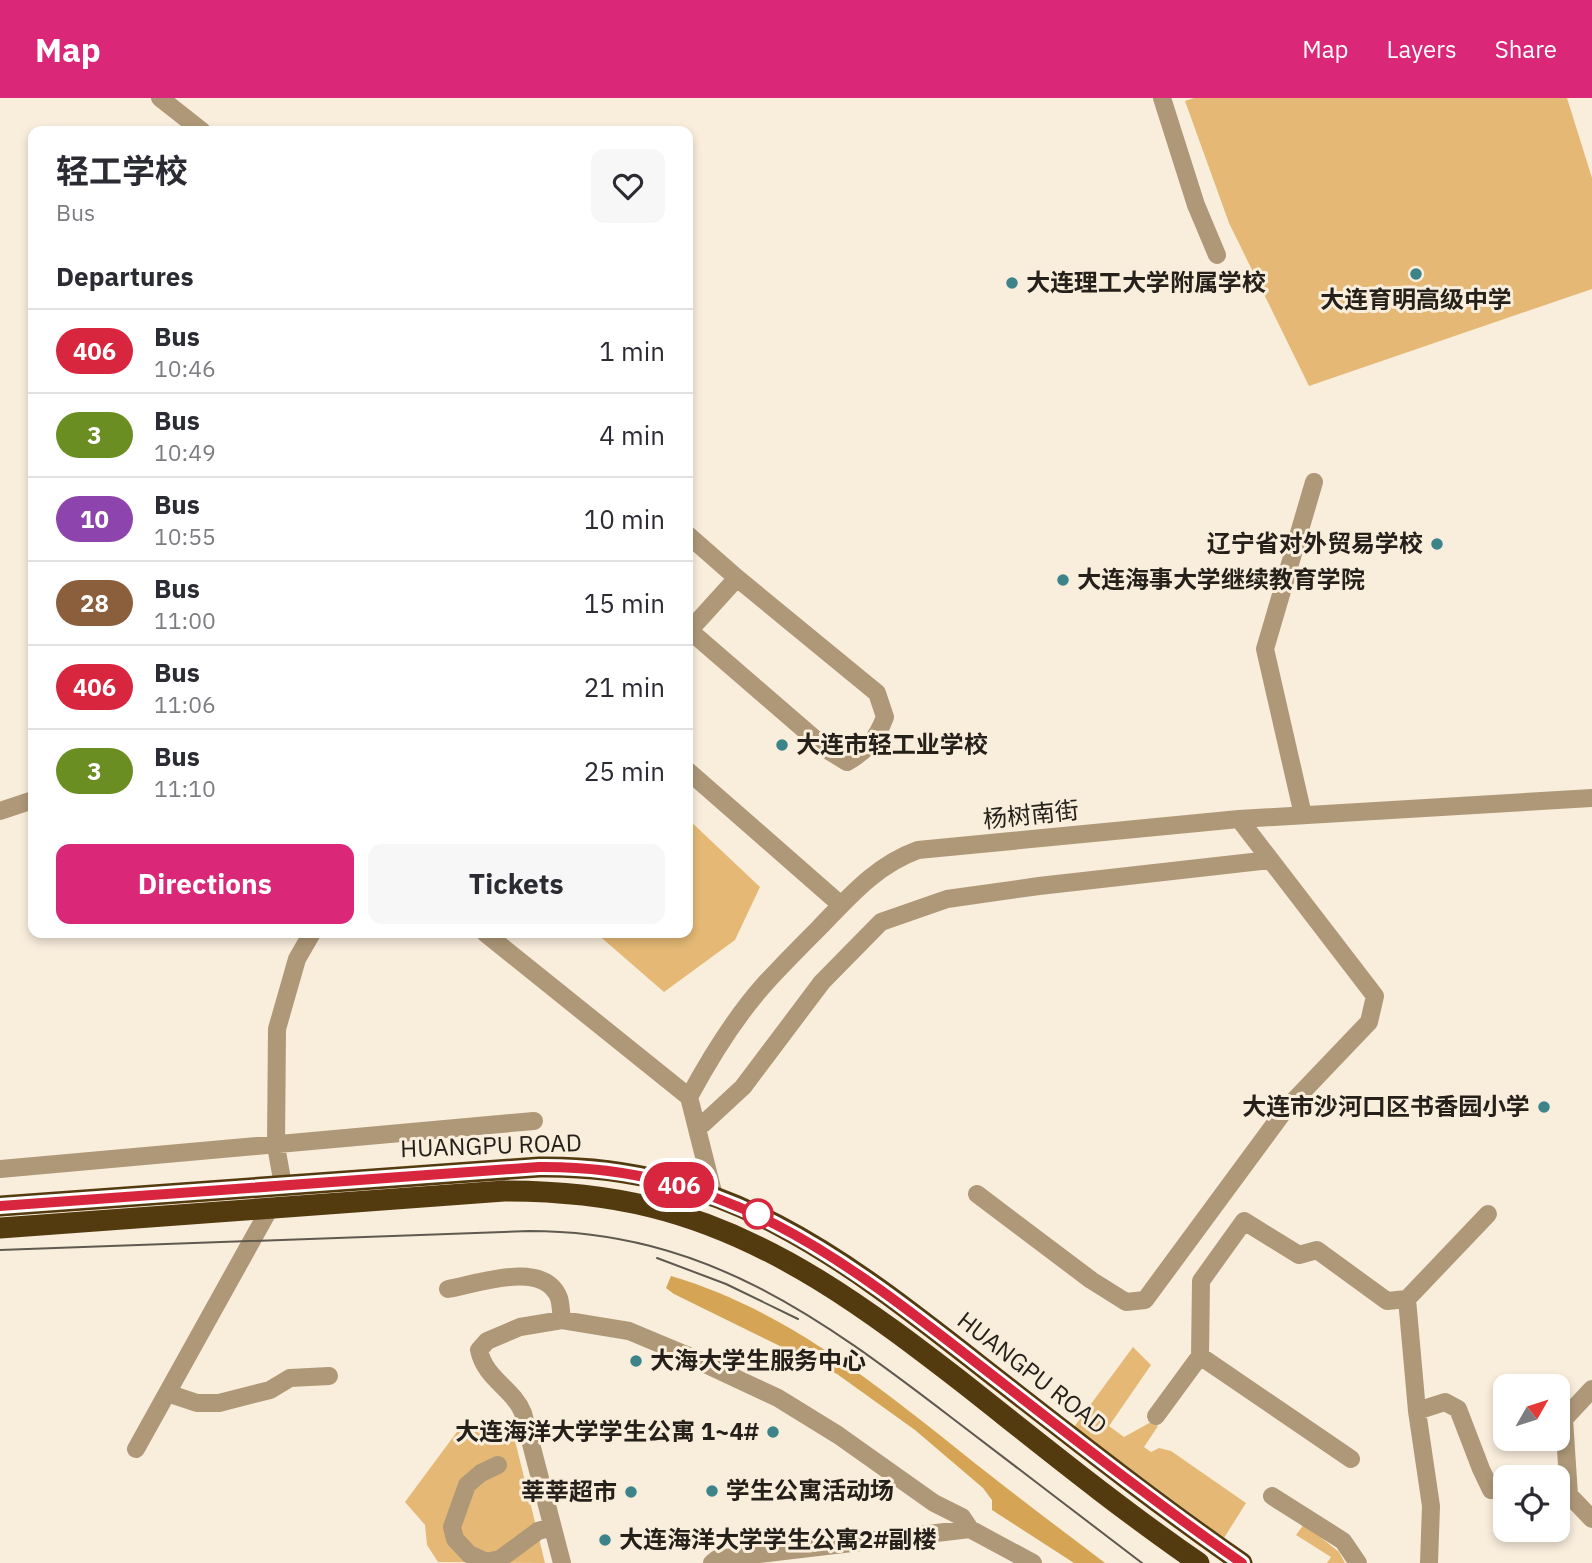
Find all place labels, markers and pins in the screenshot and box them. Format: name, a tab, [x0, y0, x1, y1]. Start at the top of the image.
place label: 大连理工大学附属学校	[1026, 266, 1266, 298]
marker: 大连育明高级中学	[1408, 266, 1424, 282]
marker: 大连理工大学附属学校	[1004, 275, 1020, 291]
place label: 大连育明高级中学	[1320, 283, 1512, 315]
place label: 辽宁省对外贸易学校	[1207, 527, 1423, 559]
marker: 辽宁省对外贸易学校	[1429, 536, 1445, 552]
place label: 大连海事大学继续教育学院	[1077, 563, 1365, 595]
marker: 大连海事大学继续教育学院	[1055, 572, 1071, 588]
place label: 大连市轻工业学校	[796, 728, 988, 760]
marker: 大连市轻工业学校	[774, 737, 790, 753]
place label: 大连市沙河口区书香园小学	[1242, 1090, 1530, 1122]
marker: 大连市沙河口区书香园小学	[1536, 1099, 1552, 1115]
unlabelled marker	[743, 1199, 773, 1229]
place label: 大海大学生服务中心	[650, 1344, 866, 1376]
marker: 大海大学生服务中心	[628, 1353, 644, 1369]
place label: 大连海洋大学学生公寓 1~4#	[455, 1415, 759, 1447]
marker: 大连海洋大学学生公寓 1~4#	[765, 1424, 781, 1440]
place label: 学生公寓活动场	[726, 1474, 894, 1506]
place label: 莘莘超市	[521, 1475, 617, 1507]
marker: 学生公寓活动场	[704, 1483, 720, 1499]
marker: 莘莘超市	[623, 1484, 639, 1500]
place label: 大连海洋大学学生公寓2#副楼	[619, 1523, 937, 1555]
marker: 大连海洋大学学生公寓2#副楼	[597, 1532, 613, 1548]

